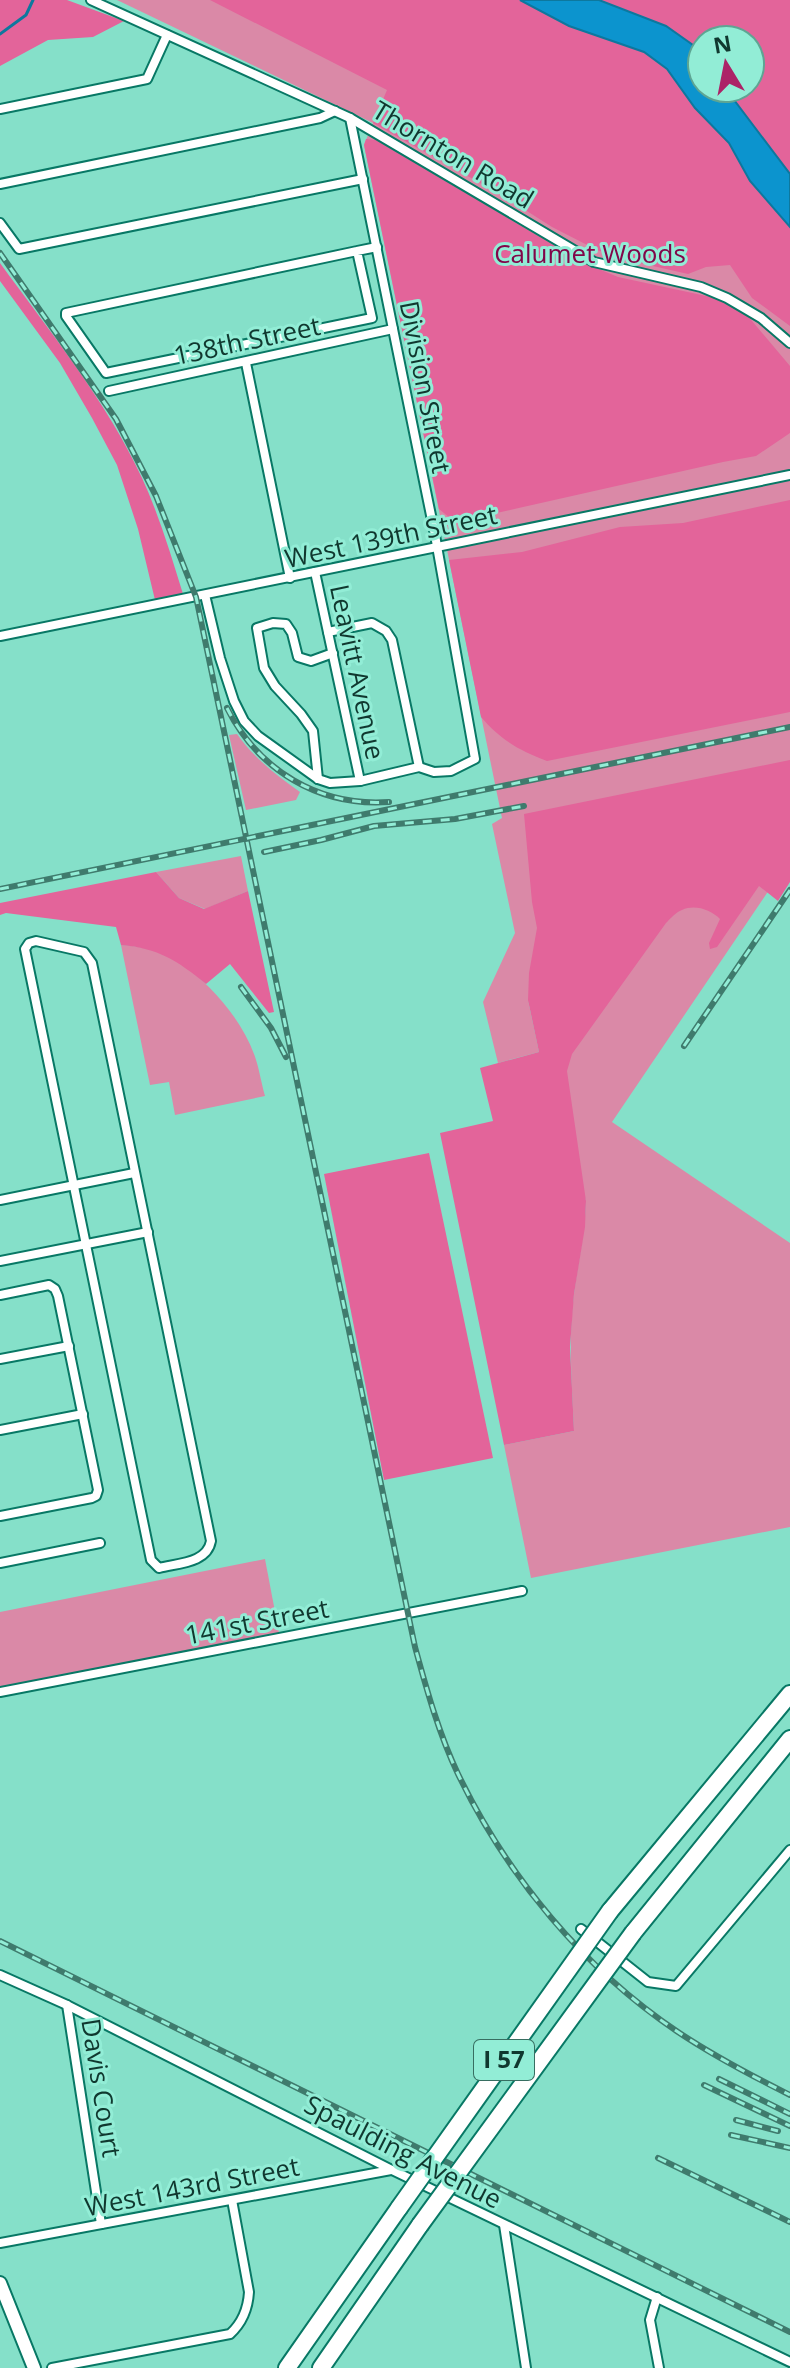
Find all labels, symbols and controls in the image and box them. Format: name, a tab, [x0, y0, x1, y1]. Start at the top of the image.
north arrow	[686, 24, 766, 104]
text: N	[711, 27, 734, 60]
street label: Thornton Road	[366, 92, 541, 216]
park label: Calumet Woods	[494, 235, 686, 271]
street label: Division Street	[392, 298, 460, 476]
street label: 138th Street	[170, 307, 323, 373]
street label: West 139th Street	[281, 496, 500, 576]
street label: Leavitt Avenue	[322, 581, 394, 763]
street label: 141st Street	[182, 1589, 332, 1653]
street label: Davis Court	[73, 2016, 131, 2160]
road number: I 57	[474, 2040, 534, 2080]
street label: Spaulding Avenue	[299, 2086, 508, 2216]
street label: West 143rd Street	[82, 2148, 302, 2224]

